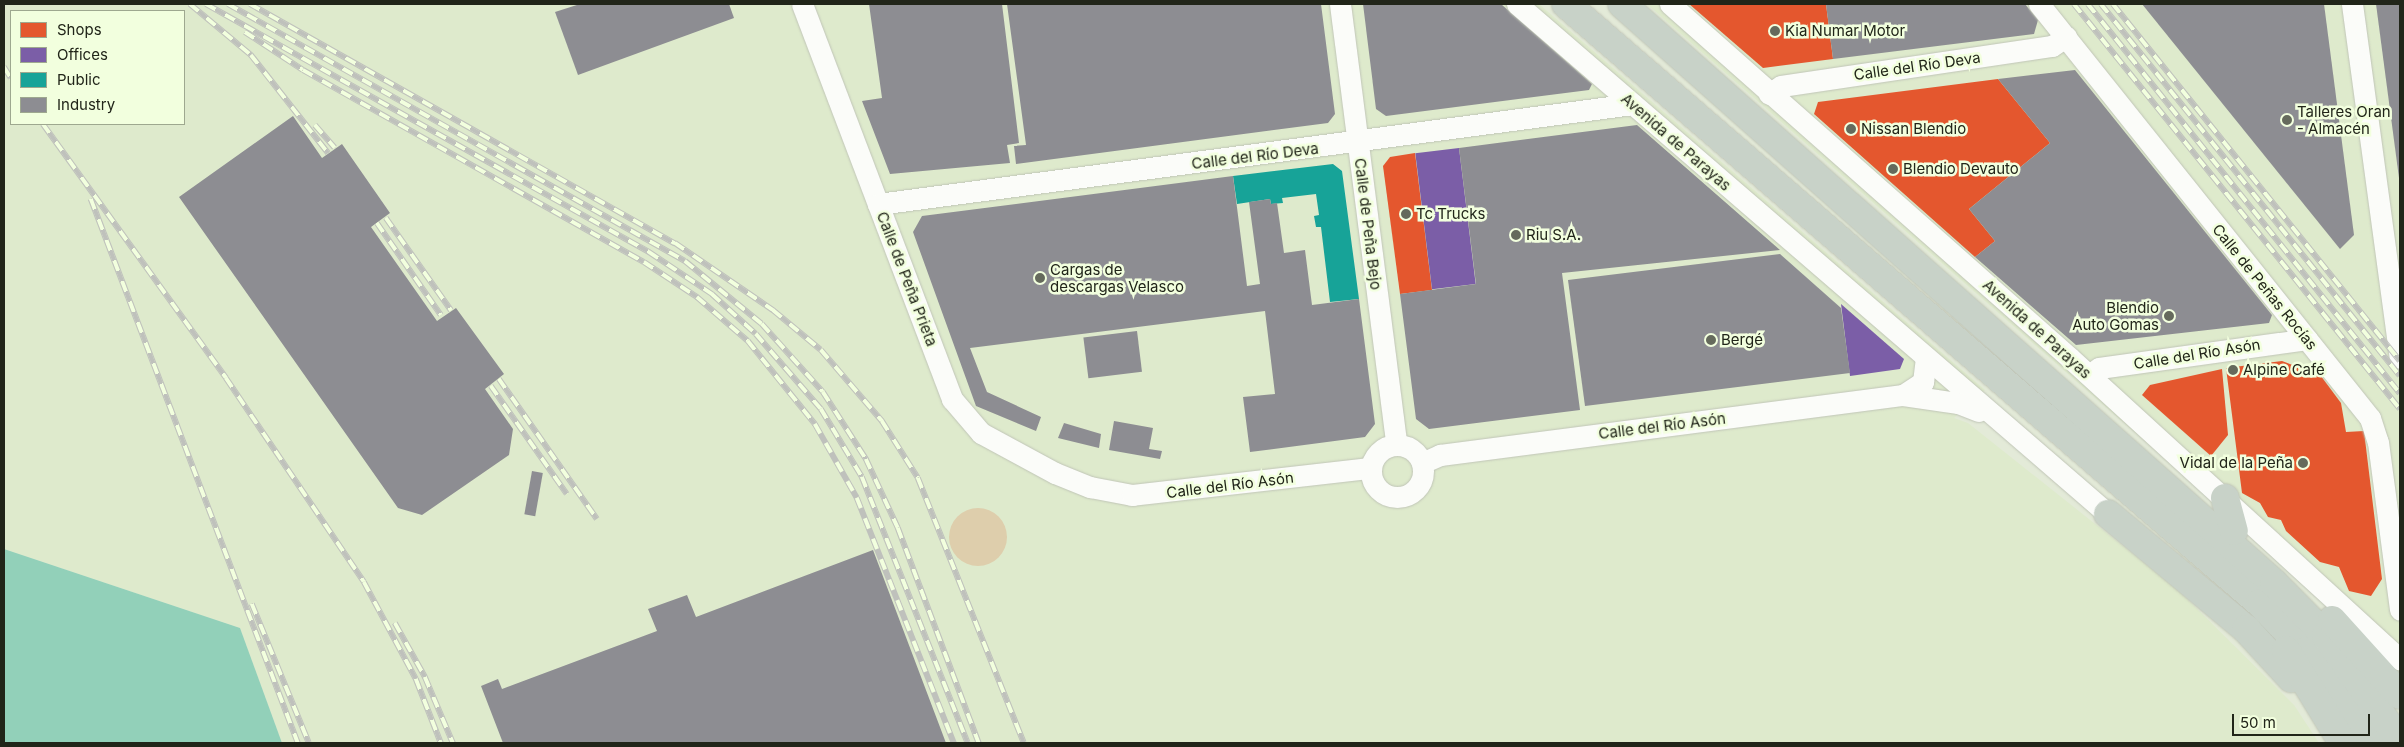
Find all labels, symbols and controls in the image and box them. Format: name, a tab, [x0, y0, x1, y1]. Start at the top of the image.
legend	[10, 10, 185, 125]
text: Shops	[57, 20, 102, 39]
place label: Kia Numar Motor	[1785, 22, 1905, 40]
marker: Kia Numar Motor	[1769, 25, 1781, 37]
text: Offices	[57, 45, 108, 64]
street label: Calle del Río Deva	[1852, 48, 1982, 84]
text: Public	[57, 70, 100, 89]
street label: Avenida de Parayas	[1618, 90, 1734, 194]
text: Industry	[57, 95, 115, 114]
place label: Talleres Oran - Almacén	[2297, 102, 2391, 137]
marker: Talleres Oran - Almacén	[2281, 114, 2293, 126]
place label: Nissan Blendio	[1861, 120, 1966, 138]
marker: Nissan Blendio	[1845, 123, 1857, 135]
street label: Calle del Río Deva	[1190, 139, 1320, 173]
street label: Calle de Peña Bejo	[1351, 157, 1385, 291]
place label: Blendio Devauto	[1903, 160, 2019, 178]
marker: Blendio Devauto	[1887, 163, 1899, 175]
place label: Tc Trucks	[1416, 205, 1485, 223]
marker: Tc Trucks	[1400, 208, 1412, 220]
street label: Calle de Peña Prieta	[873, 209, 941, 349]
street label: Calle de Peñas Rocías	[2209, 221, 2321, 353]
place label: Riu S.A.	[1526, 226, 1581, 244]
marker: Riu S.A.	[1510, 229, 1522, 241]
place label: Cargas de descargas Velasco	[1050, 260, 1184, 295]
marker: Cargas de descargas Velasco	[1034, 272, 1046, 284]
street label: Avenida de Parayas	[1979, 276, 2095, 382]
place label: Blendio Auto Gomas	[2072, 298, 2159, 333]
marker: Blendio Auto Gomas	[2163, 310, 2175, 322]
place label: Bergé	[1721, 331, 1763, 349]
marker: Bergé	[1705, 334, 1717, 346]
street label: Calle del Río Asón	[2132, 335, 2262, 373]
place label: Alpine Café	[2243, 361, 2325, 379]
marker: Alpine Café	[2227, 364, 2239, 376]
street label: Calle del Río Asón	[1597, 409, 1727, 443]
place label: Vidal de la Peña	[2180, 454, 2293, 472]
marker: Vidal de la Peña	[2297, 457, 2309, 469]
street label: Calle del Río Asón	[1165, 468, 1295, 502]
scale bar	[2234, 704, 2372, 736]
text: 50 m	[2240, 713, 2276, 732]

